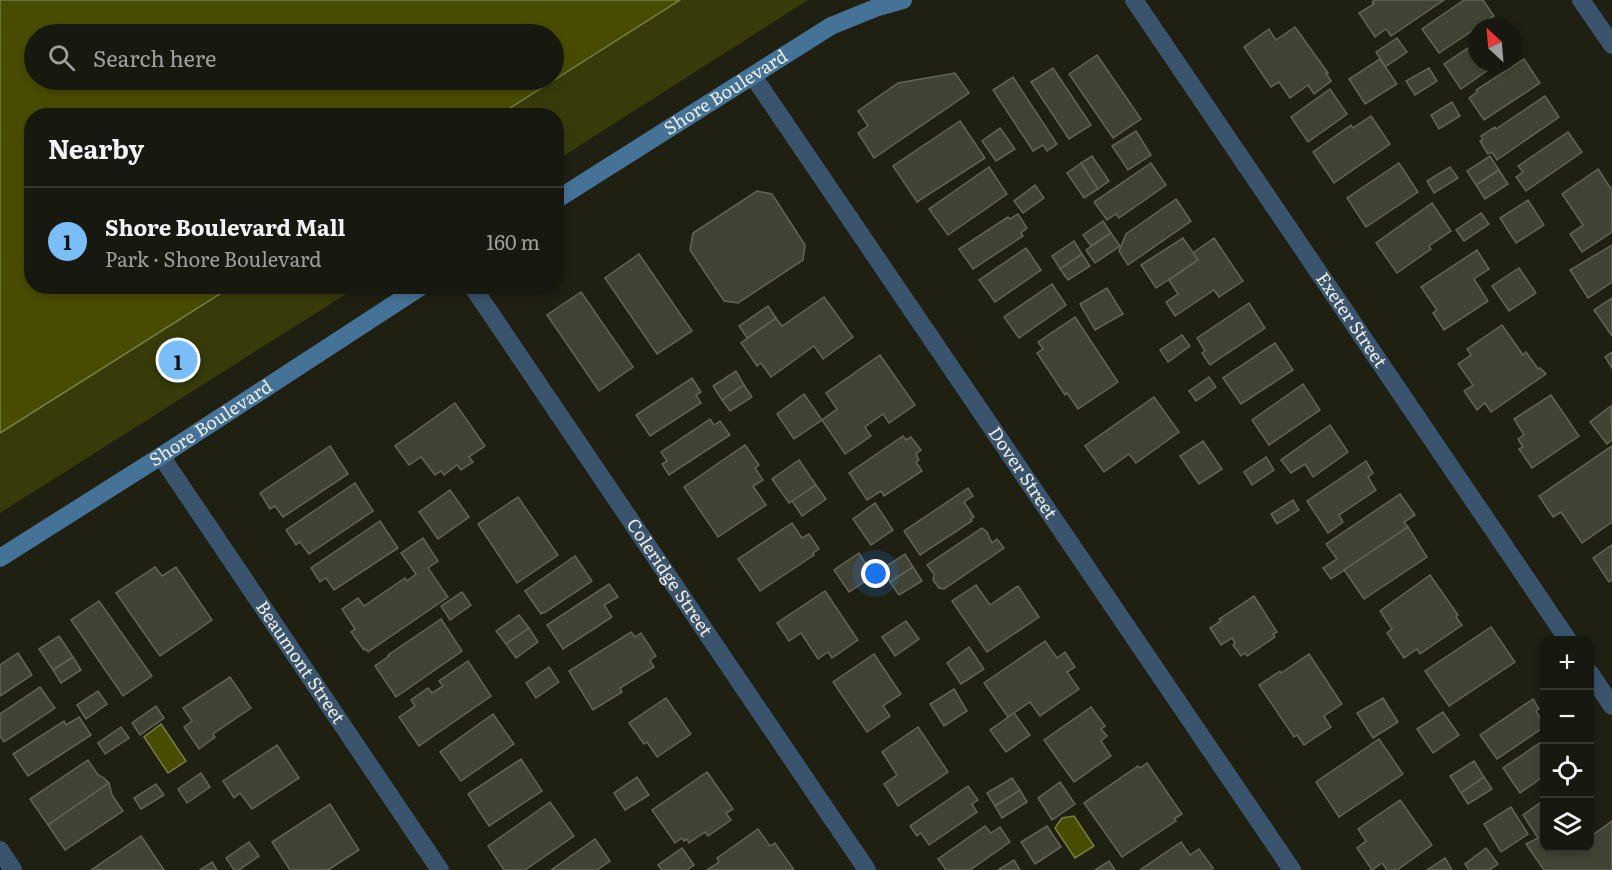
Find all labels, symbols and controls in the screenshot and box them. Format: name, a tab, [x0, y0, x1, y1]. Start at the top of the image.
north arrow	[1468, 18, 1522, 72]
search box	[24, 24, 564, 90]
icon: search	[45, 41, 78, 74]
text: Search here	[93, 41, 216, 74]
street label: Shore Boulevard	[658, 42, 792, 141]
text: Nearby	[48, 128, 144, 167]
text: Shore Boulevard Mall	[105, 210, 346, 243]
text: 1	[63, 226, 72, 256]
text: 160 m	[486, 226, 540, 256]
text: Park · Shore Boulevard	[105, 243, 321, 273]
street label: Exeter Street	[1310, 266, 1395, 373]
pin: 1	[158, 338, 198, 382]
street label: Shore Boulevard	[143, 372, 277, 472]
street label: Dover Street	[983, 420, 1065, 525]
street label: Coleridge Street	[621, 512, 721, 642]
your location	[861, 559, 890, 588]
street label: Beaumont Street	[250, 595, 353, 729]
map controls	[1540, 636, 1594, 852]
button: +	[1540, 636, 1594, 690]
button: −	[1540, 690, 1594, 744]
button: locate	[1540, 744, 1594, 798]
button: layers	[1540, 798, 1594, 852]

